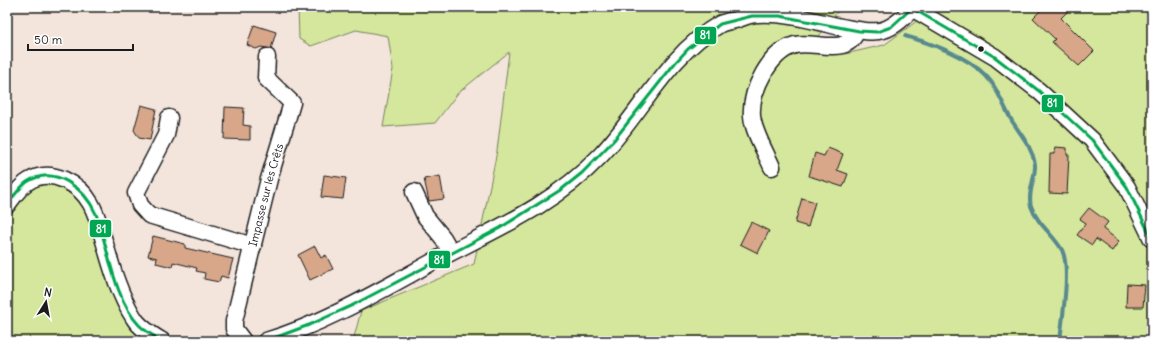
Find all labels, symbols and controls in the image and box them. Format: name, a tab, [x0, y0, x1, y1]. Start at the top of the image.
scale bar	[28, 26, 133, 52]
line badge: 81	[694, 26, 717, 45]
text: 81	[700, 28, 710, 42]
text: 50 m	[34, 32, 63, 47]
unlabelled marker	[976, 44, 986, 54]
line badge: 81	[1041, 94, 1064, 113]
text: 81	[1047, 96, 1057, 110]
street label: Impasse sur les Crêts	[246, 142, 286, 248]
line badge: 81	[89, 219, 112, 238]
text: 81	[96, 222, 106, 236]
line badge: 81	[428, 250, 451, 269]
text: 81	[434, 253, 444, 267]
north arrow	[26, 282, 66, 322]
text: N	[43, 285, 53, 300]

